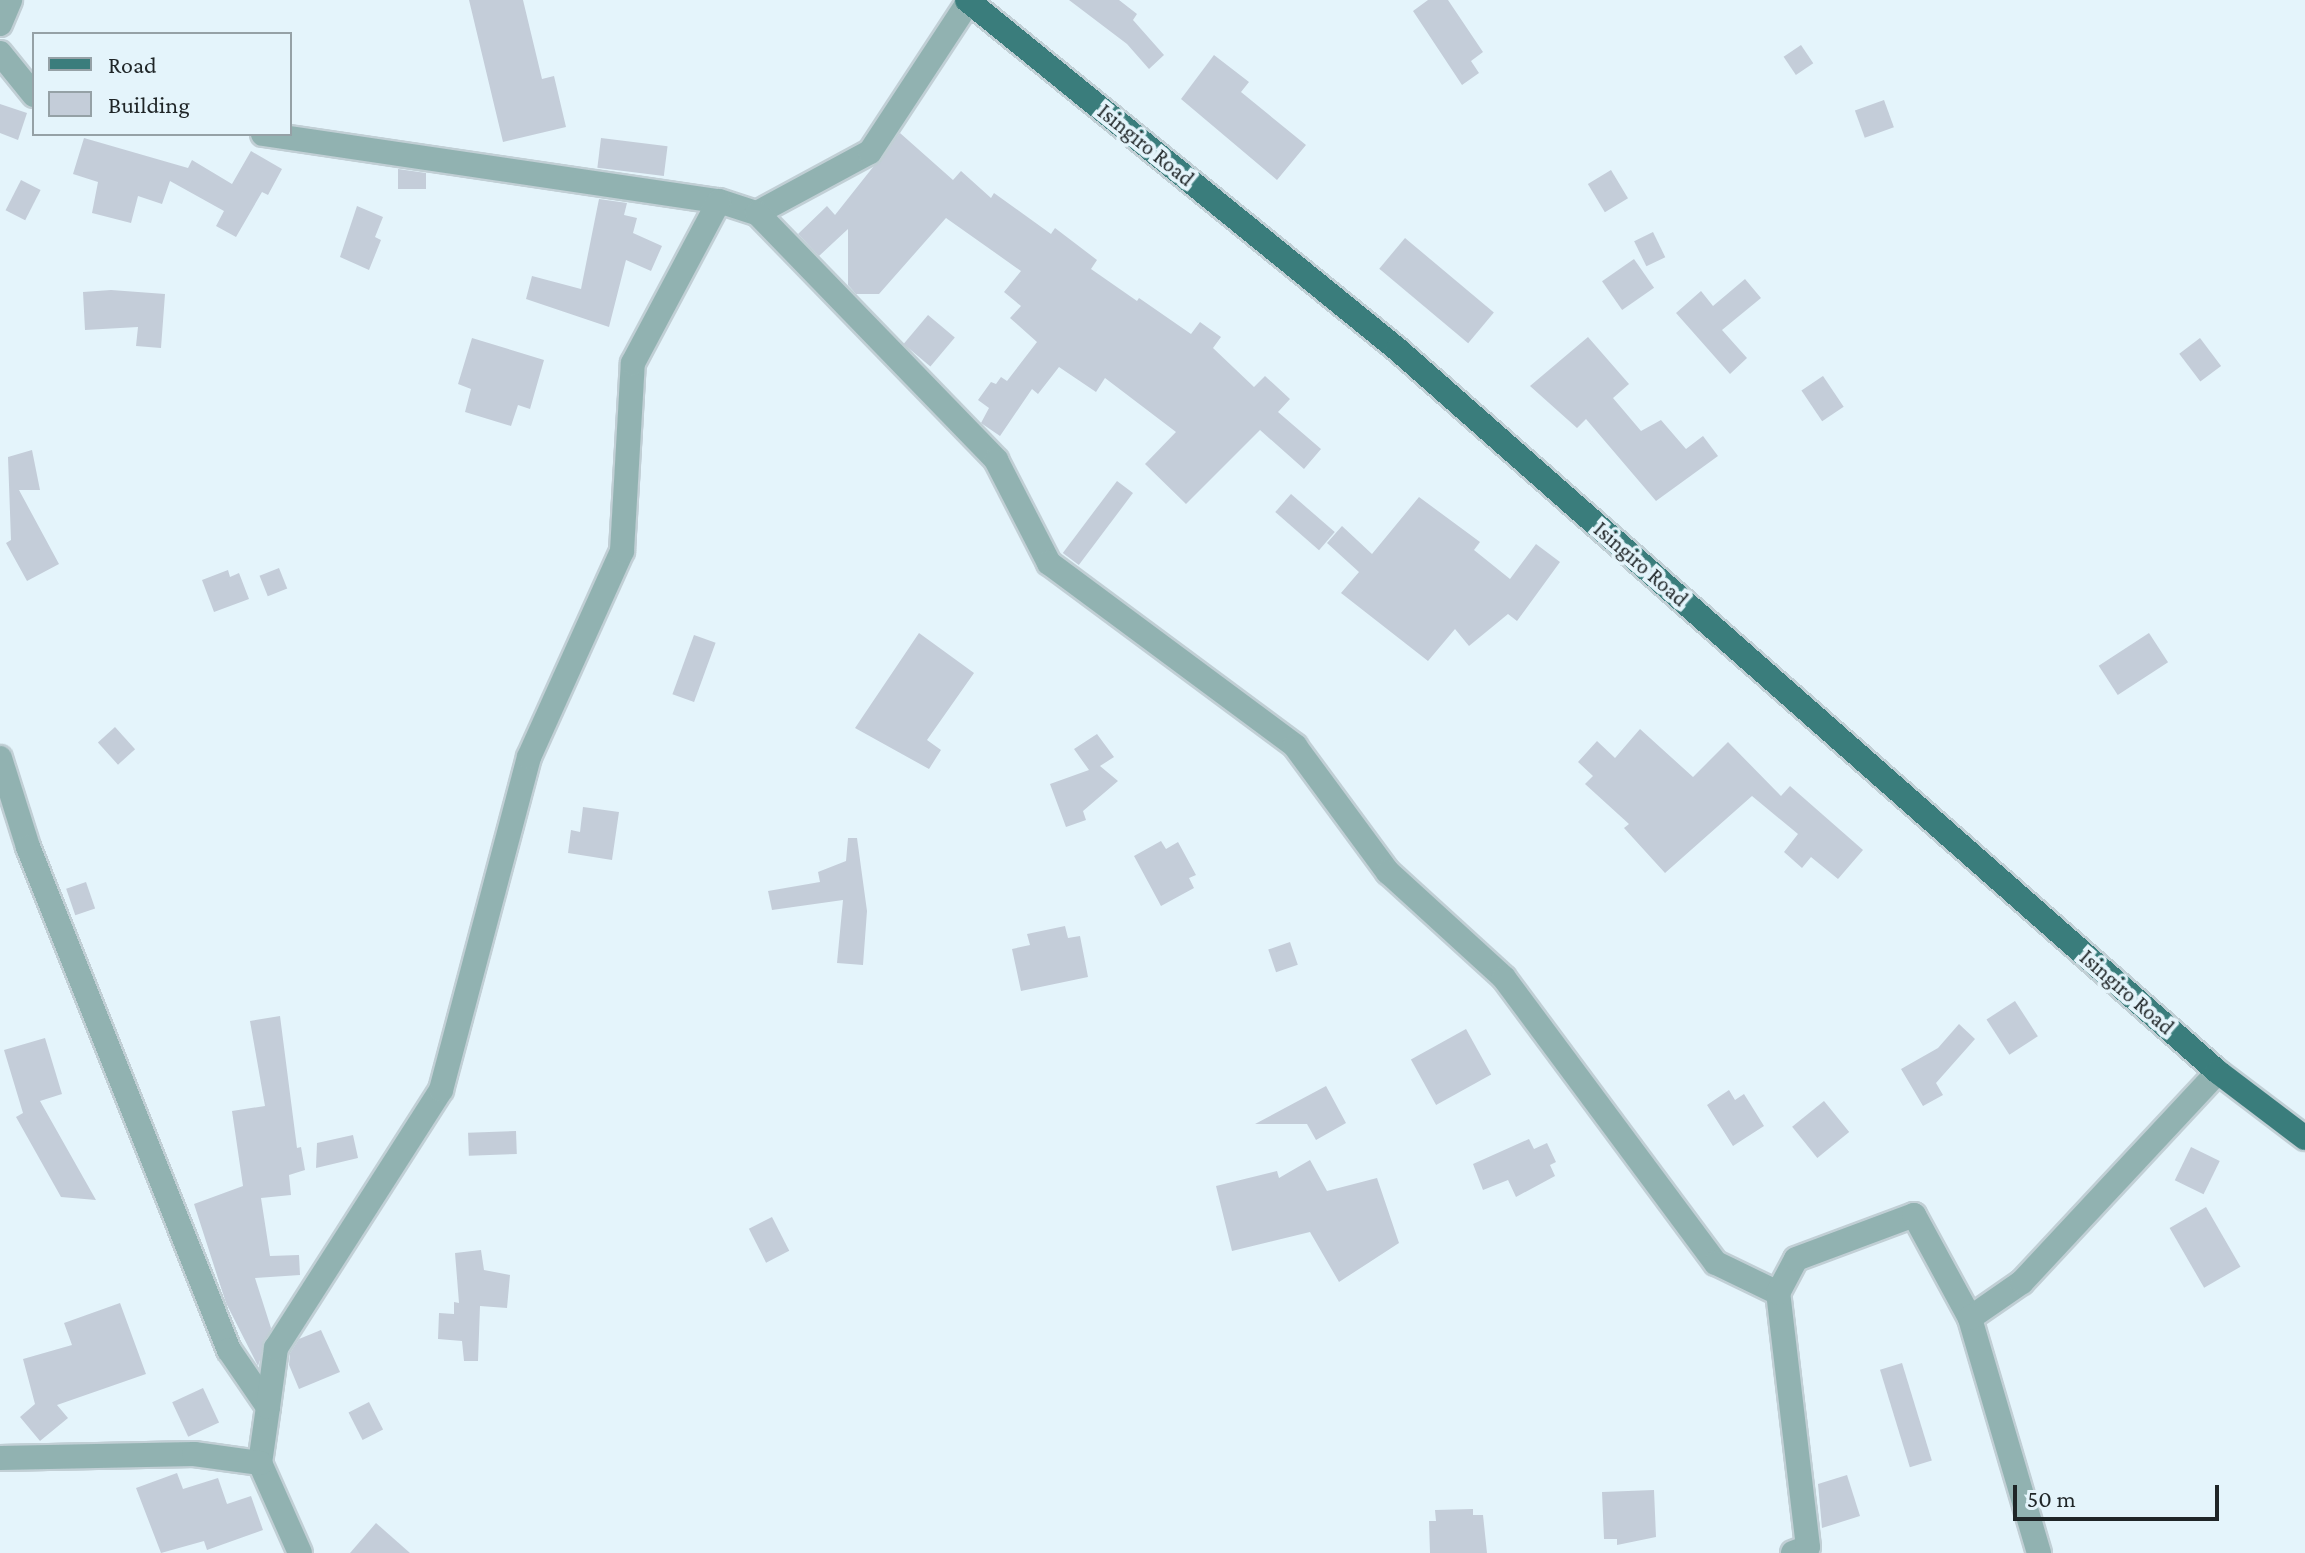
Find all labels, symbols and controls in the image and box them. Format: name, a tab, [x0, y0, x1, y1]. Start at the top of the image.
legend	[32, 32, 292, 136]
text: Road	[108, 51, 157, 78]
text: Building	[108, 91, 190, 118]
street label: Isingiro Road	[1093, 98, 1199, 192]
street label: Isingiro Road	[1588, 516, 1694, 612]
street label: Isingiro Road	[2074, 944, 2180, 1040]
scale bar	[2017, 1469, 2223, 1519]
text: 50 m	[2027, 1485, 2076, 1512]

